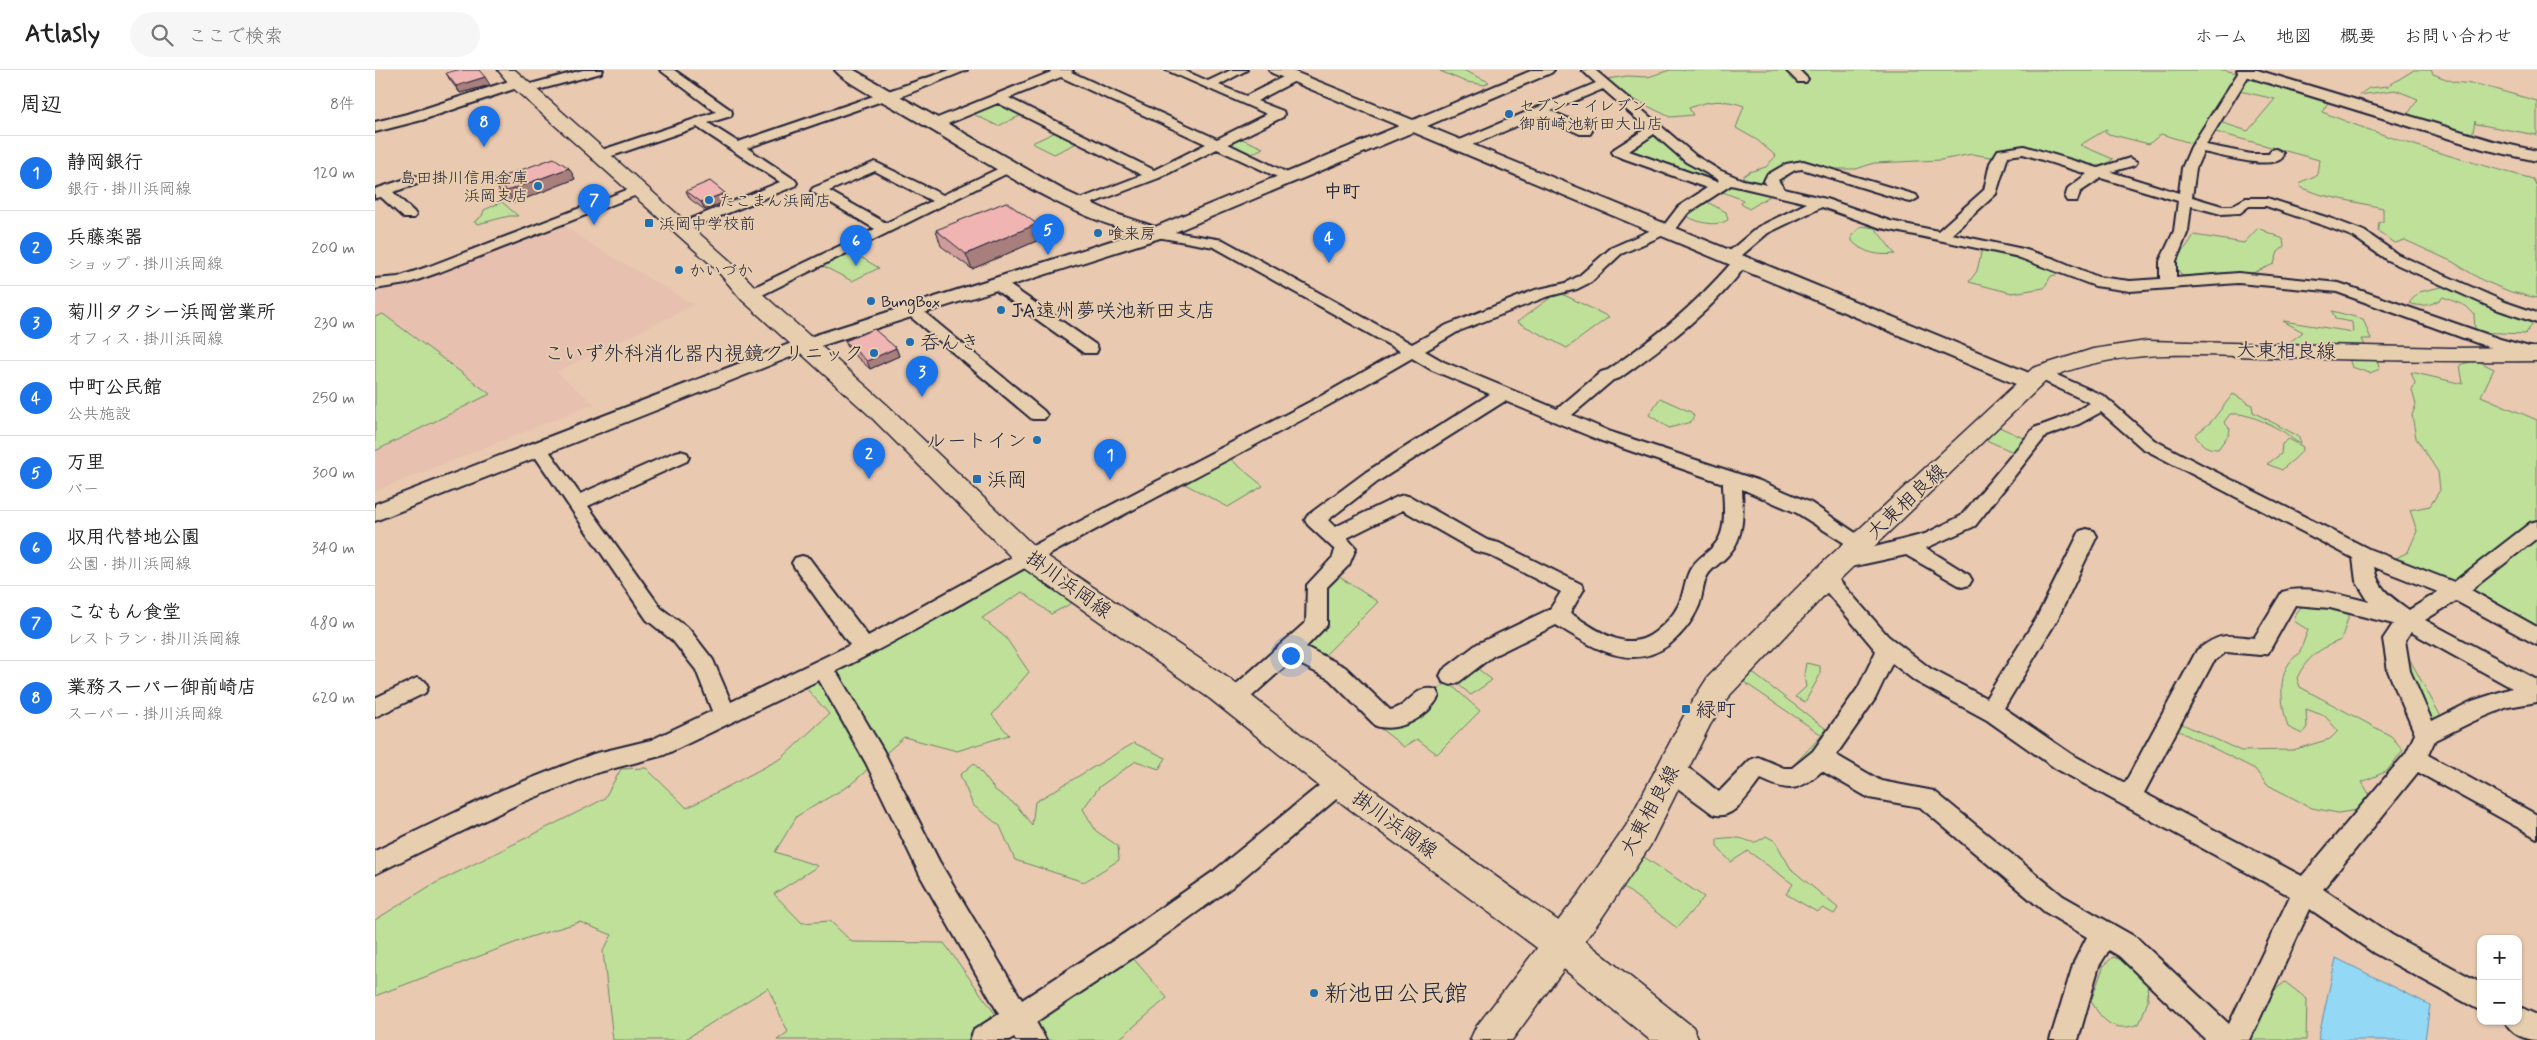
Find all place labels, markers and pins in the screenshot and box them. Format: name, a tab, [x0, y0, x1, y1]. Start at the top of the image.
place label: セブン‐イレブン 御前崎池新田大山店	[1519, 96, 1663, 135]
pin: 8	[468, 106, 500, 147]
marker: セブン‐イレブン 御前崎池新田大山店	[1503, 108, 1515, 120]
place label: 島田掛川信用金庫 浜岡支店	[400, 168, 528, 207]
marker: 島田掛川信用金庫 浜岡支店	[532, 180, 544, 192]
pin: 7	[578, 184, 610, 225]
place label: たこまん浜岡店	[719, 191, 831, 212]
marker: たこまん浜岡店	[703, 194, 715, 206]
place label: 浜岡中学校前	[659, 214, 755, 235]
pin: 5	[1032, 214, 1064, 255]
marker: 浜岡中学校前	[643, 217, 655, 229]
pin: 4	[1313, 222, 1345, 263]
place label: 喰来房	[1108, 224, 1156, 245]
pin: 6	[840, 225, 872, 266]
marker: 喰来房	[1092, 227, 1104, 239]
place label: かいづか	[689, 261, 753, 282]
marker: かいづか	[673, 264, 685, 276]
place label: BungBox	[881, 292, 940, 314]
marker: BungBox	[865, 295, 877, 307]
place label: JA遠州夢咲池新田支店	[1011, 298, 1216, 325]
marker: JA遠州夢咲池新田支店	[995, 304, 1007, 316]
place label: 呑んき	[920, 330, 980, 357]
marker: 呑んき	[904, 336, 916, 348]
place label: こいず外科消化器内視鏡クリニック	[544, 341, 864, 368]
marker: こいず外科消化器内視鏡クリニック	[868, 347, 880, 359]
pin: 3	[906, 356, 938, 397]
place label: ルートイン	[926, 428, 1027, 455]
marker: ルートイン	[1031, 434, 1043, 446]
pin: 2	[853, 438, 885, 479]
pin: 1	[1094, 439, 1126, 480]
place label: 浜岡	[987, 467, 1027, 494]
marker: 浜岡	[971, 473, 983, 485]
place label: 緑町	[1696, 697, 1736, 724]
marker: 緑町	[1680, 703, 1692, 715]
place label: 新池田公民館	[1324, 979, 1468, 1010]
marker: 新池田公民館	[1308, 987, 1320, 999]

